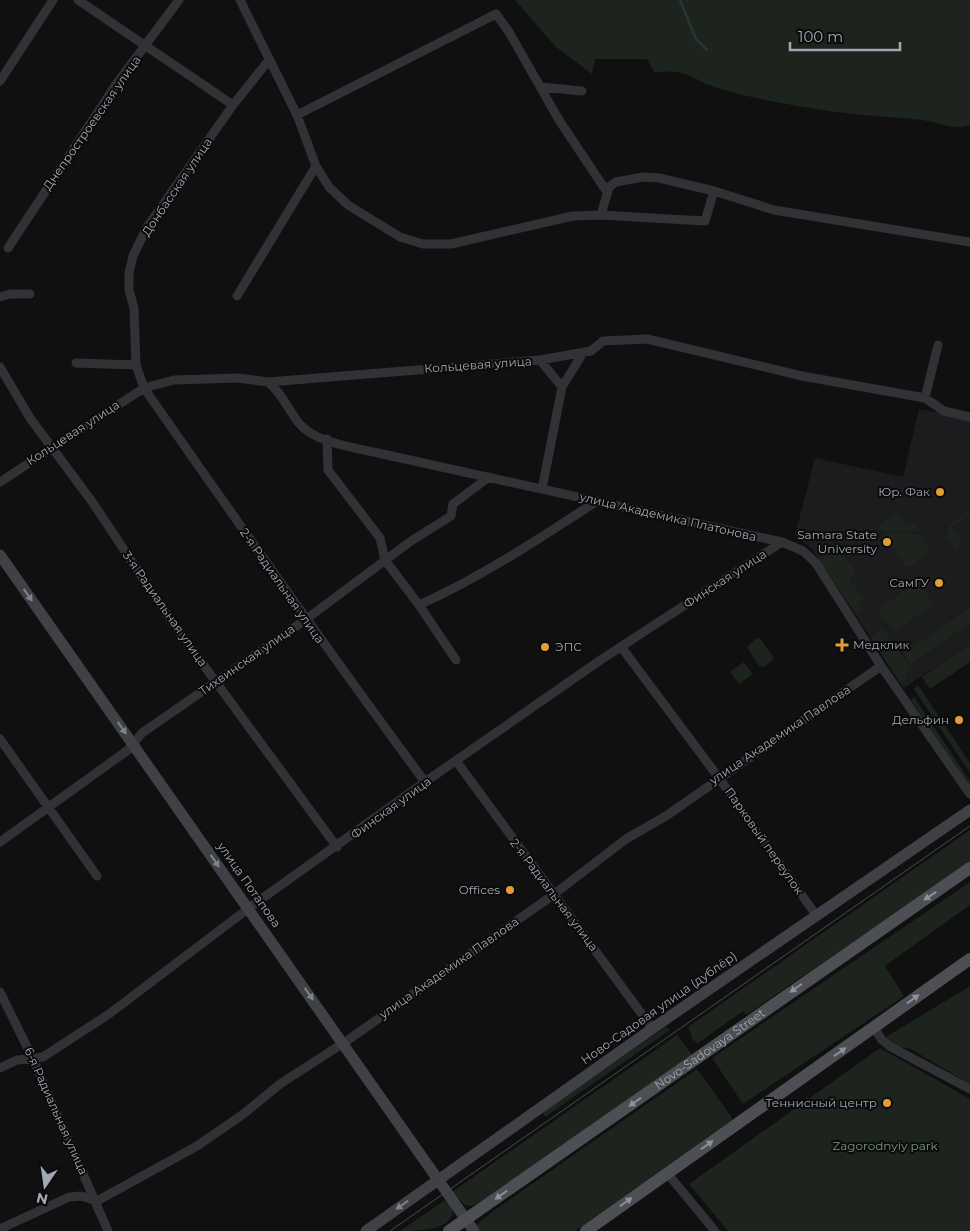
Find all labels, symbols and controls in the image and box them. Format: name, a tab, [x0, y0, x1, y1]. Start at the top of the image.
scale bar	[790, 20, 900, 52]
text: 100 m	[798, 27, 843, 46]
street label: Днепростроевская улица	[39, 53, 144, 193]
street label: Донбасская улица	[138, 135, 215, 239]
street label: Кольцевая улица	[424, 353, 532, 376]
street label: Кольцевая улица	[23, 397, 122, 468]
place label: Юр. Фак	[878, 484, 930, 499]
marker: Юр. Фак	[934, 486, 946, 498]
street label: улица Академика Платонова	[577, 489, 758, 544]
street label: 2-я Радиальная улица	[237, 525, 328, 646]
place label: Samara State University	[797, 527, 877, 556]
marker: Samara State University	[881, 536, 893, 548]
street label: Финская улица	[680, 546, 769, 611]
street label: 3-я Радиальная улица	[120, 548, 211, 669]
place label: СамГУ	[889, 575, 930, 590]
marker: СамГУ	[933, 577, 945, 589]
one-way arrow	[23, 588, 33, 602]
street label: Тихвинская улица	[196, 621, 298, 698]
place label: Медклик	[853, 637, 909, 652]
marker: Медклик	[835, 638, 849, 652]
place label: ЭПС	[555, 639, 582, 654]
marker: ЭПС	[539, 641, 551, 653]
street label: улица Академика Павлова	[705, 682, 853, 788]
place label: Дельфин	[892, 712, 949, 727]
marker: Дельфин	[953, 714, 965, 726]
one-way arrow	[117, 721, 127, 735]
street label: Финская улица	[348, 773, 434, 842]
street label: Парковый переулок	[722, 784, 807, 897]
street label: 2-я Радиальная улица	[507, 835, 602, 954]
street label: улица Потапова	[214, 838, 284, 930]
one-way arrow	[210, 854, 220, 868]
place label: Offices	[459, 882, 500, 897]
marker: Offices	[504, 884, 516, 896]
one-way arrow	[923, 891, 936, 901]
street label: улица Академика Павлова	[375, 914, 521, 1022]
street label: Ново-Садовая улица (дублёр)	[578, 948, 740, 1067]
one-way arrow	[789, 983, 803, 993]
one-way arrow	[304, 987, 314, 1000]
one-way arrow	[907, 994, 920, 1004]
street label: Novo-Sadovaya Street	[651, 1005, 768, 1093]
street label: 6-я Радиальная улица	[22, 1045, 91, 1177]
one-way arrow	[833, 1047, 847, 1057]
place label: Теннисный центр	[765, 1095, 877, 1110]
one-way arrow	[628, 1097, 642, 1107]
marker: Теннисный центр	[881, 1097, 893, 1109]
park label: Zagorodnyiy park	[832, 1138, 938, 1153]
one-way arrow	[700, 1140, 714, 1150]
north arrow	[20, 1161, 70, 1211]
text: N	[35, 1189, 50, 1209]
one-way arrow	[495, 1190, 508, 1200]
one-way arrow	[619, 1197, 632, 1208]
one-way arrow	[396, 1200, 409, 1210]

